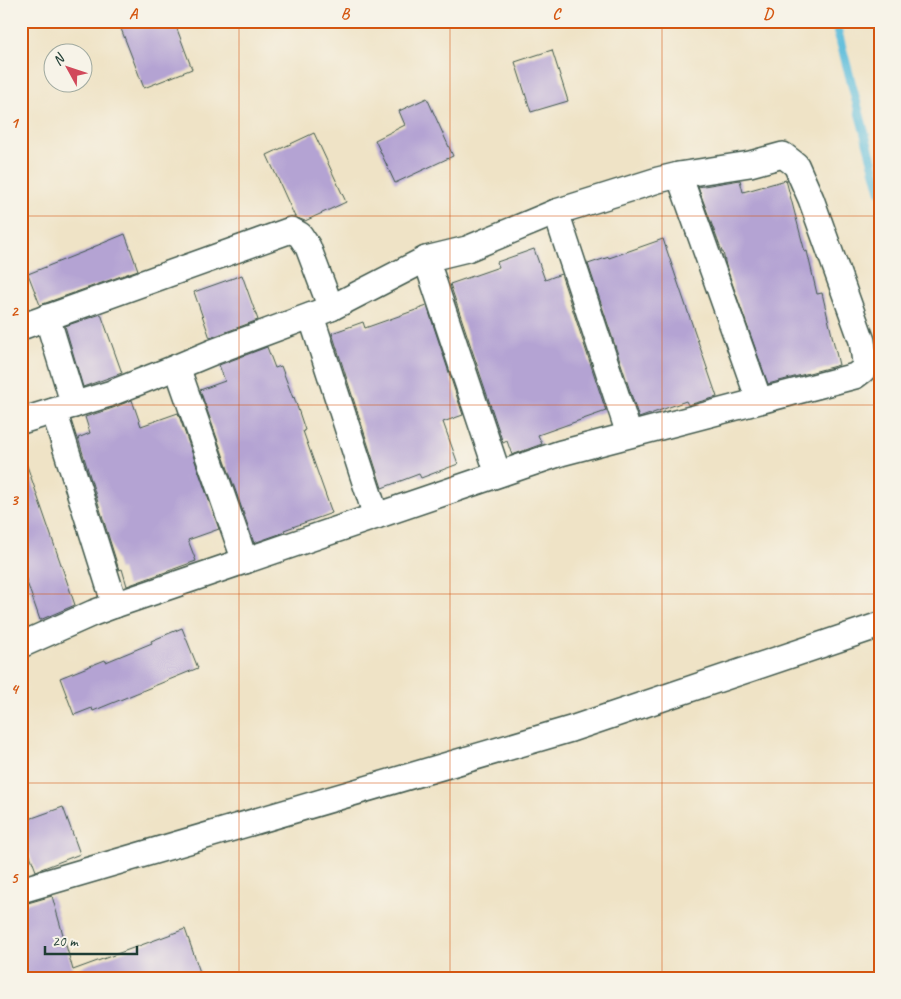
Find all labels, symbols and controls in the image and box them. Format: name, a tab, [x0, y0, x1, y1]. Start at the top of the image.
text: A	[129, 4, 139, 24]
text: B	[341, 4, 351, 24]
text: C	[552, 4, 562, 24]
text: D	[763, 4, 774, 24]
north arrow	[42, 42, 92, 92]
text: N	[49, 49, 69, 69]
text: 1	[10, 113, 19, 133]
text: 2	[10, 301, 19, 321]
text: 3	[10, 490, 19, 510]
text: 4	[10, 679, 19, 699]
text: 5	[11, 868, 20, 888]
scale bar	[45, 924, 138, 956]
text: 20 m	[52, 932, 79, 951]

